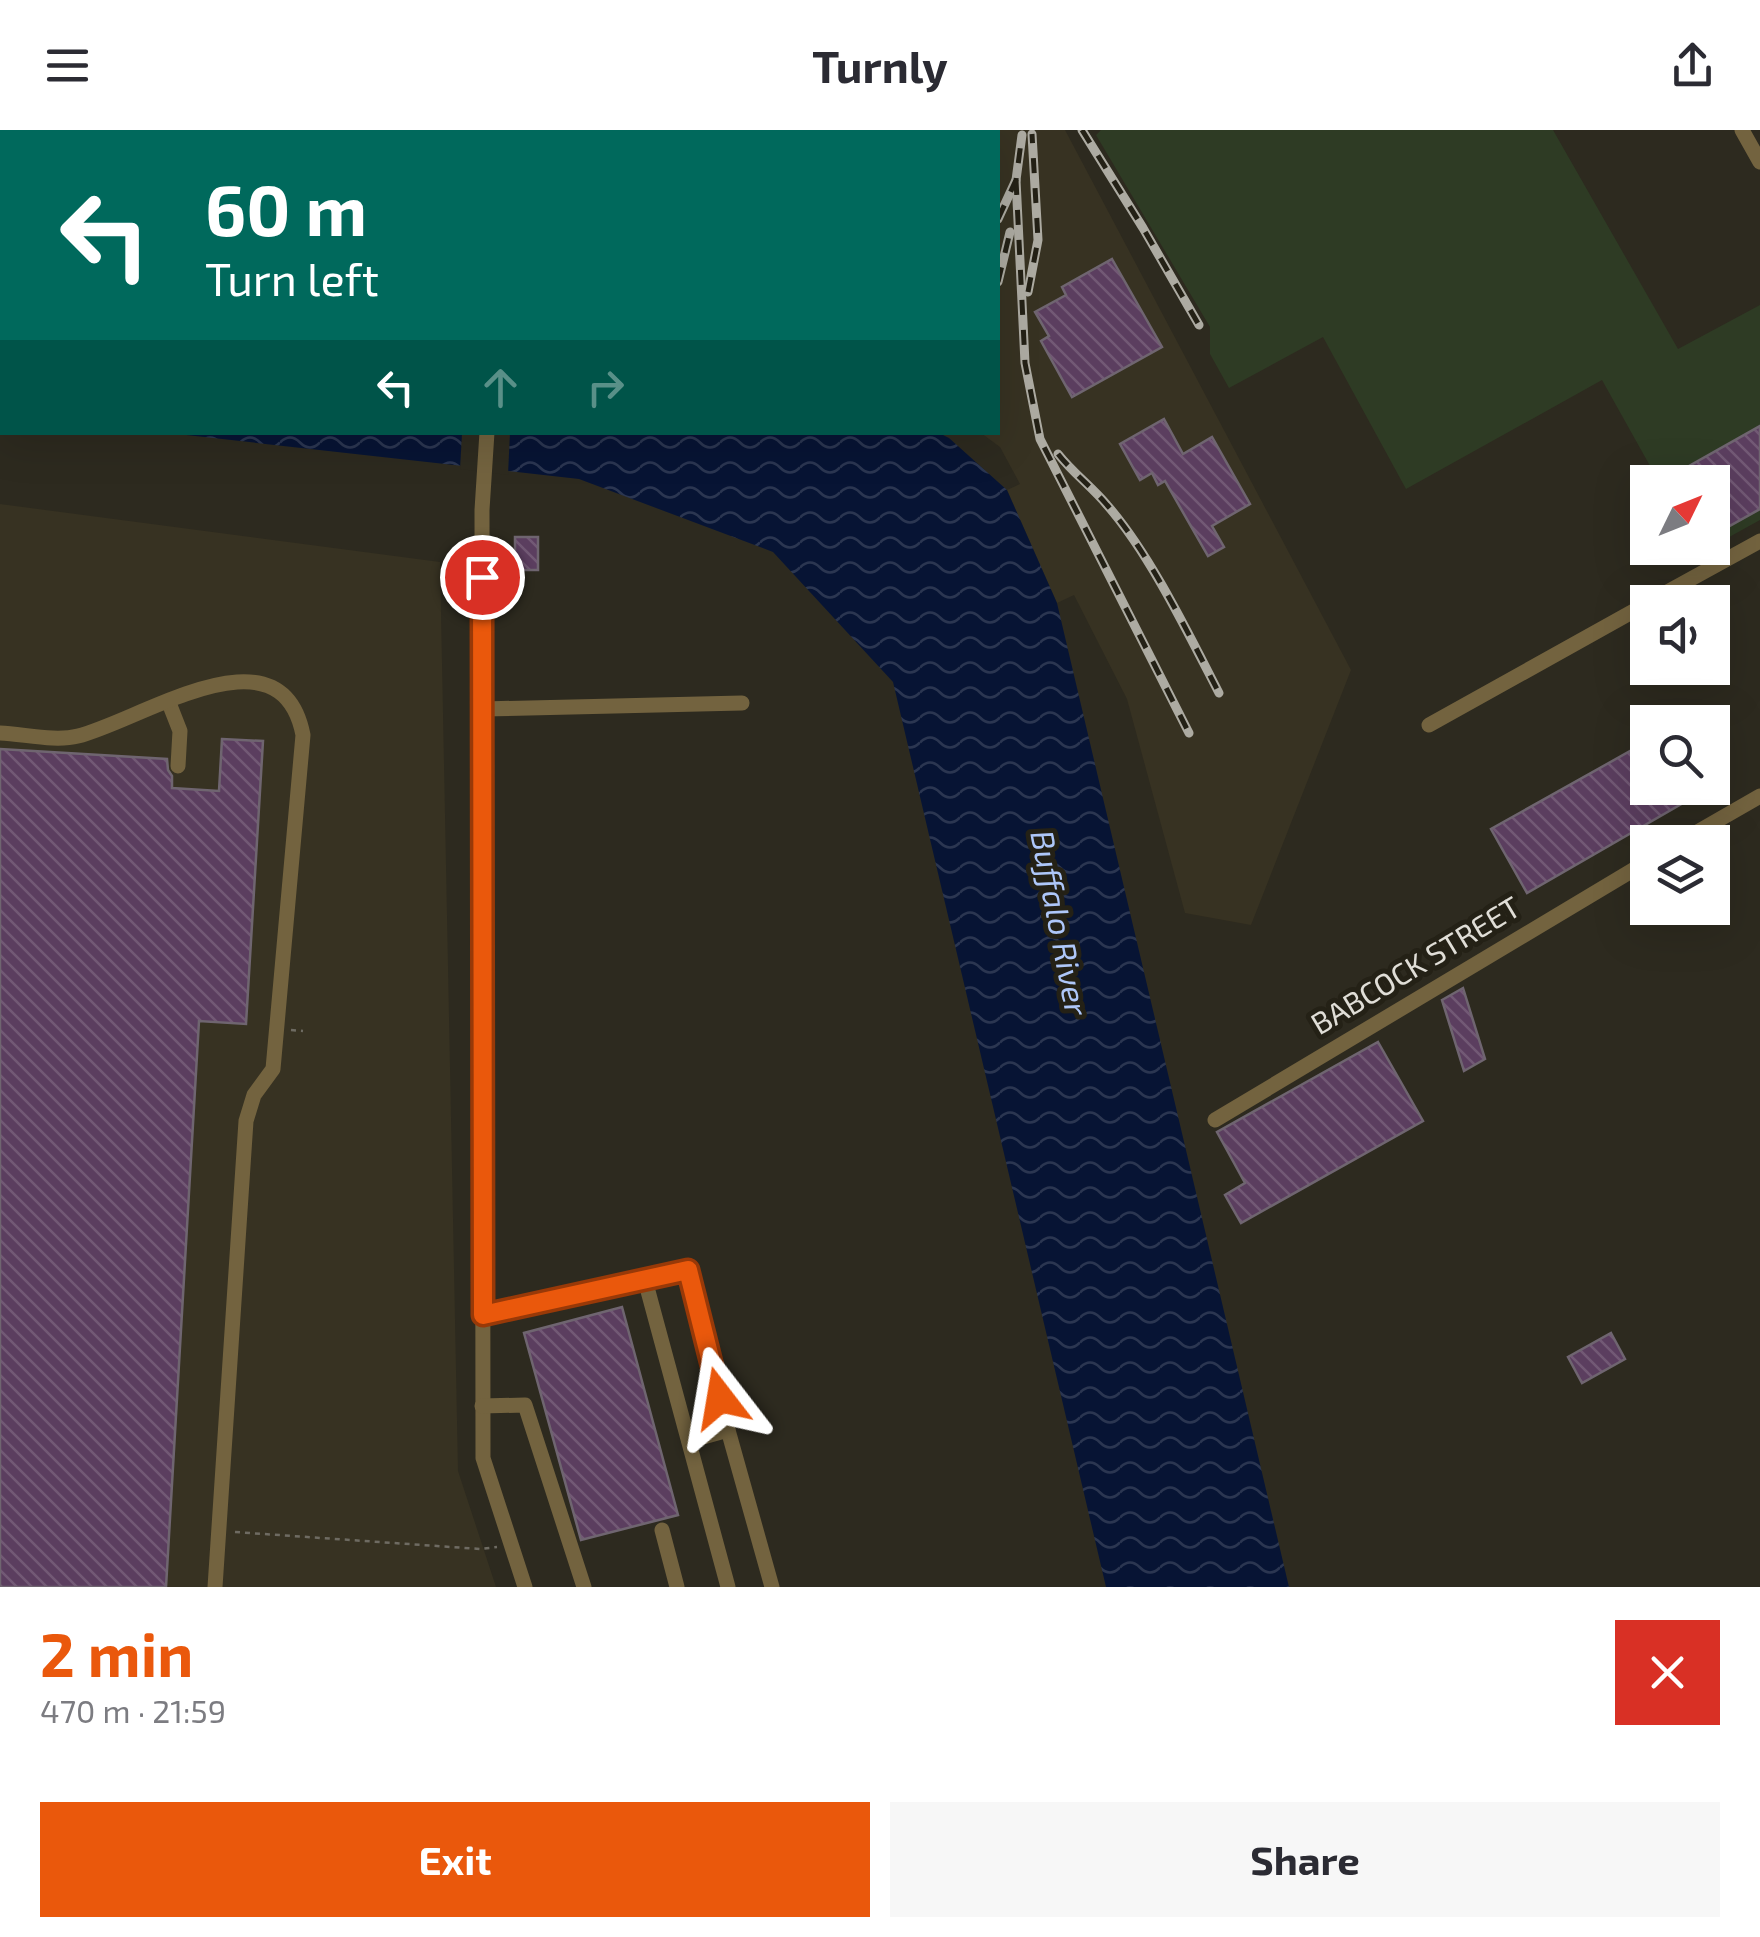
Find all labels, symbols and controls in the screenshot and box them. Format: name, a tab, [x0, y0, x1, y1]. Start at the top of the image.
icon: menu	[40, 38, 95, 93]
text: Turnly	[812, 38, 948, 92]
icon: share	[1665, 38, 1720, 93]
text: 60 m	[205, 166, 367, 250]
icon: left	[40, 170, 170, 300]
text: Turn left	[205, 251, 379, 305]
icon: left	[368, 360, 423, 415]
icon: ahead	[473, 360, 528, 415]
icon: right	[578, 360, 633, 415]
north arrow	[1630, 465, 1730, 565]
map controls	[1630, 465, 1730, 925]
pin	[440, 535, 525, 620]
icon: arrive	[455, 550, 510, 605]
button: sound	[1630, 585, 1730, 685]
button: search	[1630, 705, 1730, 805]
button: layers	[1630, 825, 1730, 925]
water label: Buffalo River	[1023, 827, 1098, 1020]
street label: BABCOCK STREET	[1304, 888, 1526, 1041]
position arrow	[668, 1346, 772, 1450]
text: 2 min	[40, 1617, 193, 1689]
button: close	[1615, 1620, 1720, 1725]
text: 470 m · 21:59	[40, 1691, 226, 1729]
button: Exit	[40, 1802, 870, 1917]
button: Share	[890, 1802, 1720, 1917]

